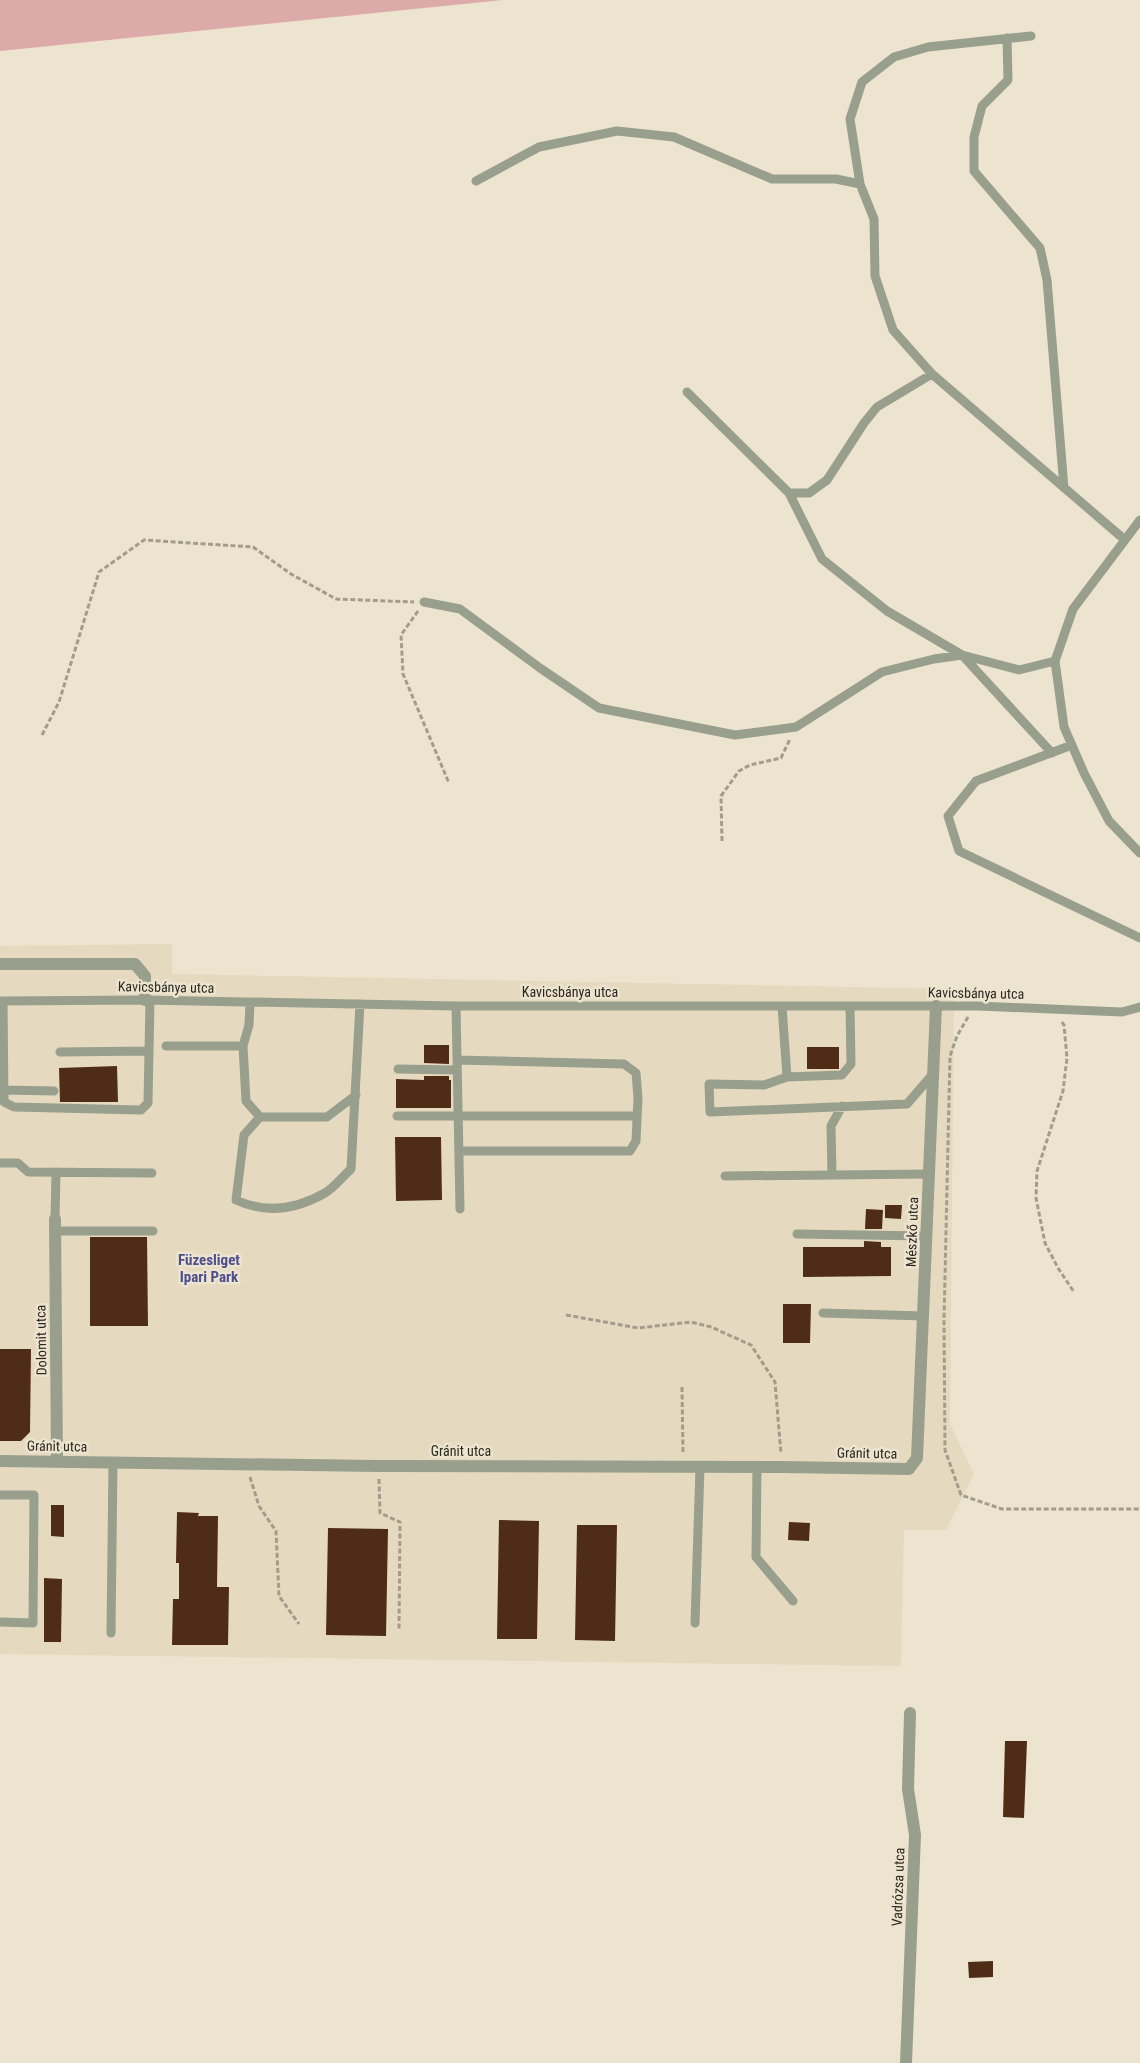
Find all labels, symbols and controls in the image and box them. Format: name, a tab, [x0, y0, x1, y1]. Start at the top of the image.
street label: Kavicsbánya utca	[118, 978, 214, 996]
street label: Kavicsbánya utca	[522, 984, 618, 1000]
street label: Kavicsbánya utca	[928, 984, 1024, 1002]
street label: Mészkő utca	[903, 1197, 921, 1267]
district label: Füzesliget Ipari Park	[178, 1251, 240, 1286]
street label: Dolomit utca	[32, 1305, 50, 1375]
street label: Gránit utca	[27, 1437, 87, 1455]
street label: Gránit utca	[431, 1443, 491, 1459]
street label: Gránit utca	[837, 1444, 897, 1462]
street label: Vadrózsa utca	[889, 1847, 907, 1927]

